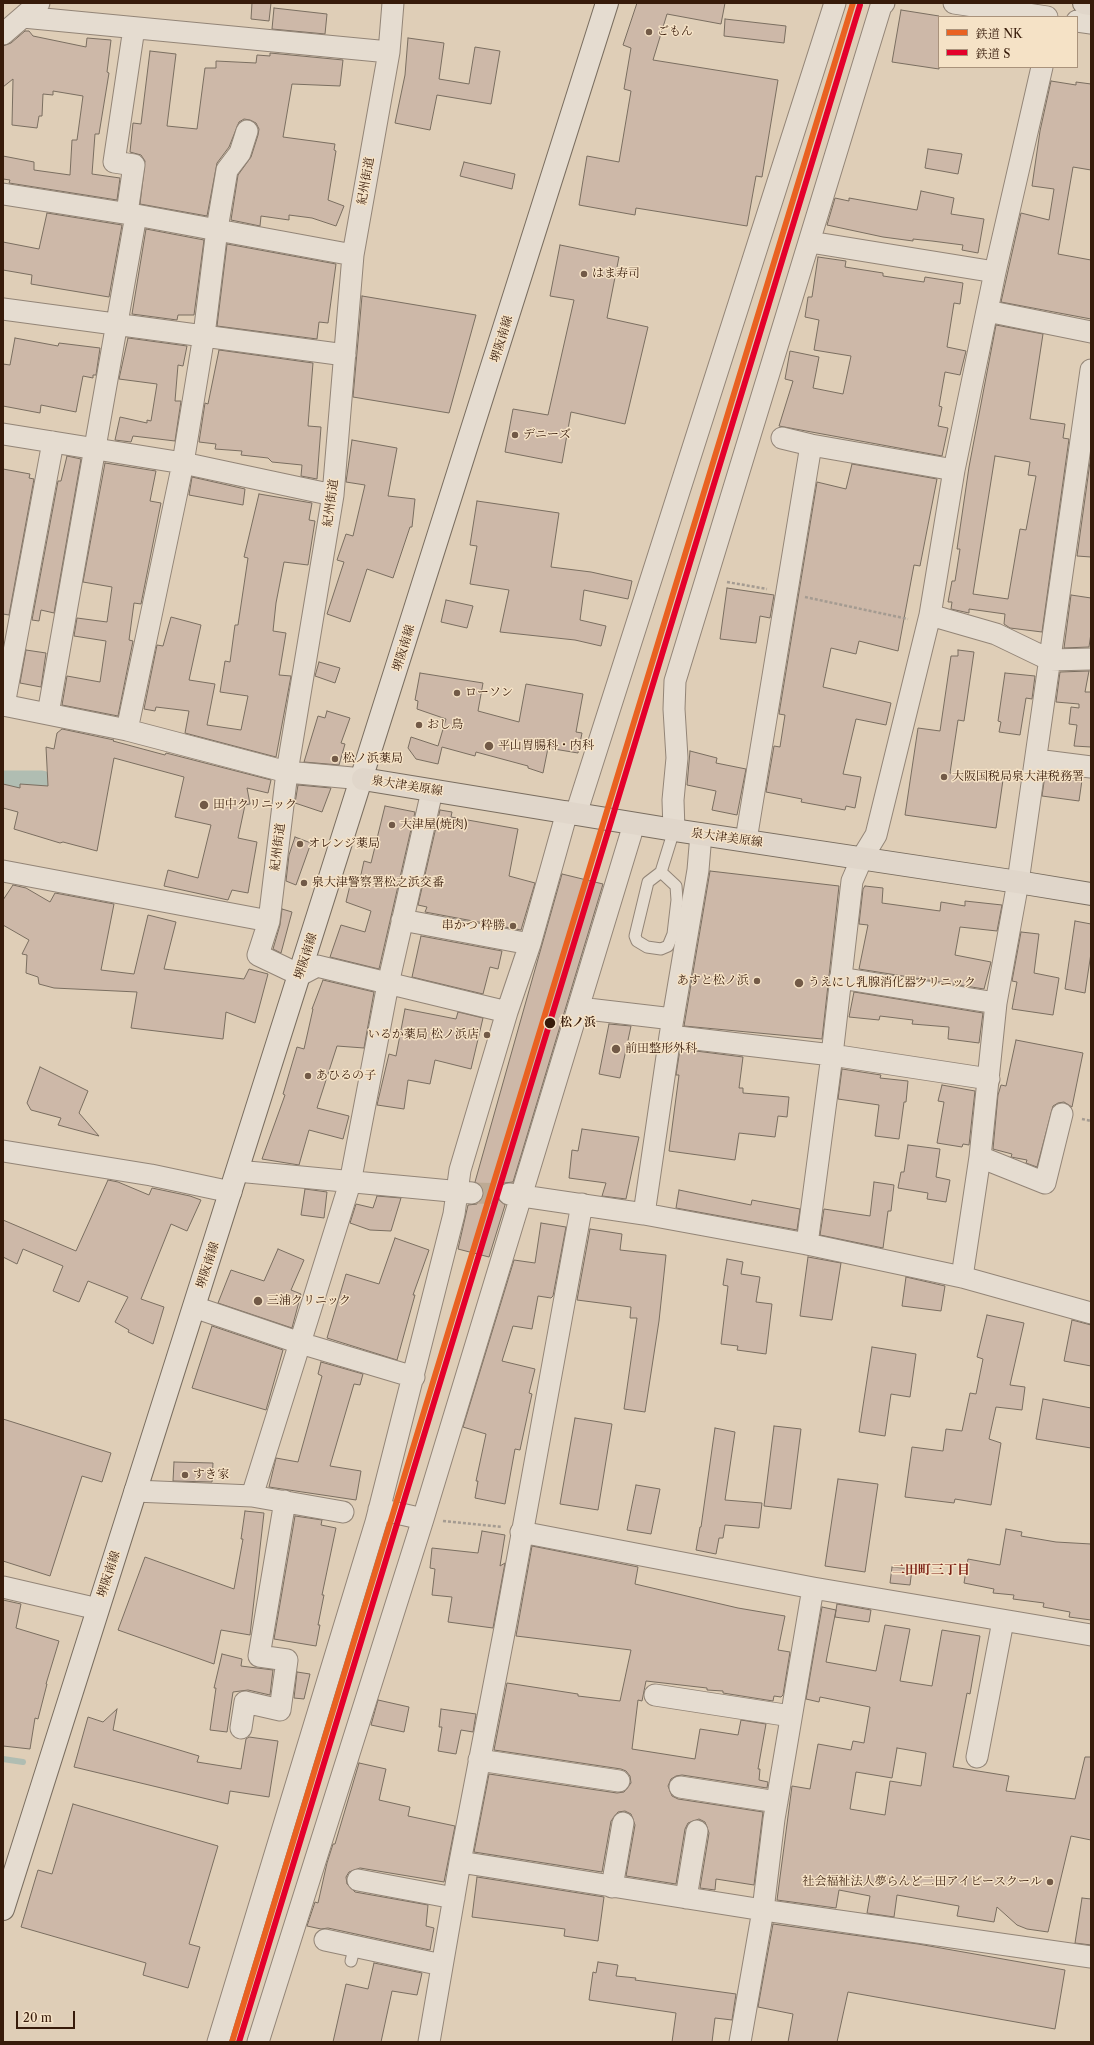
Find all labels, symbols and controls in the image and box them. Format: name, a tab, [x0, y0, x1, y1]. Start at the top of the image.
legend	[938, 16, 1078, 68]
place label: ごもん	[657, 25, 693, 39]
text: 鉄道 NK	[976, 26, 1022, 41]
marker: ごもん	[644, 27, 654, 37]
text: 鉄道 S	[976, 46, 1010, 61]
street label: 紀州街道	[355, 156, 377, 206]
place label: はま寿司	[592, 267, 640, 281]
marker: はま寿司	[579, 269, 589, 279]
street label: 堺阪南線	[488, 314, 516, 364]
place label: デニーズ	[523, 428, 571, 442]
marker: デニーズ	[510, 430, 520, 440]
street label: 紀州街道	[321, 478, 341, 528]
street label: 堺阪南線	[390, 623, 418, 673]
place label: ローソン	[465, 686, 513, 700]
marker: ローソン	[452, 688, 462, 698]
place label: おし鳥	[427, 718, 463, 732]
marker: おし鳥	[414, 720, 424, 730]
place label: 平山胃腸科・内科	[498, 739, 594, 753]
marker: 平山胃腸科・内科	[483, 740, 495, 752]
place label: 松ノ浜薬局	[343, 752, 403, 766]
marker: 松ノ浜薬局	[330, 754, 340, 764]
place label: 大阪国税局泉大津税務署	[952, 770, 1084, 784]
marker: 大阪国税局泉大津税務署	[939, 772, 949, 782]
street label: 泉大津美原線	[370, 773, 444, 799]
place label: 田中クリニック	[213, 798, 297, 812]
marker: 田中クリニック	[198, 799, 210, 811]
place label: 大津屋(焼肉)	[400, 818, 467, 832]
marker: 大津屋(焼肉)	[387, 820, 397, 830]
street label: 紀州街道	[268, 822, 288, 872]
street label: 泉大津美原線	[690, 826, 764, 850]
place label: オレンジ薬局	[308, 837, 380, 851]
marker: オレンジ薬局	[295, 839, 305, 849]
place label: 泉大津警察署松之浜交番	[312, 876, 444, 890]
marker: 泉大津警察署松之浜交番	[299, 878, 309, 888]
place label: 串かつ 粋勝	[442, 919, 505, 933]
marker: 串かつ 粋勝	[508, 921, 518, 931]
street label: 堺阪南線	[292, 931, 320, 981]
place label: あすと松ノ浜	[677, 974, 749, 988]
marker: あすと松ノ浜	[752, 976, 762, 986]
place label: うえにし乳腺消化器クリニック	[808, 976, 976, 990]
marker: うえにし乳腺消化器クリニック	[793, 977, 805, 989]
marker: 松ノ浜	[543, 1016, 557, 1030]
place label: 松ノ浜	[560, 1016, 596, 1030]
place label: いるか薬局 松ノ浜店	[368, 1028, 479, 1042]
marker: いるか薬局 松ノ浜店	[482, 1030, 492, 1040]
place label: 前田整形外科	[625, 1042, 697, 1056]
marker: 前田整形外科	[610, 1043, 622, 1055]
place label: あひるの子	[316, 1069, 376, 1083]
marker: あひるの子	[303, 1071, 313, 1081]
street label: 堺阪南線	[194, 1240, 222, 1290]
place label: 三浦クリニック	[267, 1294, 351, 1308]
marker: 三浦クリニック	[252, 1295, 264, 1307]
place label: すき家	[193, 1468, 229, 1482]
marker: すき家	[180, 1470, 190, 1480]
street label: 堺阪南線	[95, 1549, 123, 1599]
district label: 二田町三丁目	[892, 1562, 970, 1578]
place label: 社会福祉法人夢らんど二田アイビースクール	[802, 1875, 1042, 1889]
marker: 社会福祉法人夢らんど二田アイビースクール	[1045, 1877, 1055, 1887]
scale bar	[18, 2003, 77, 2029]
text: 20 m	[23, 2010, 52, 2025]

